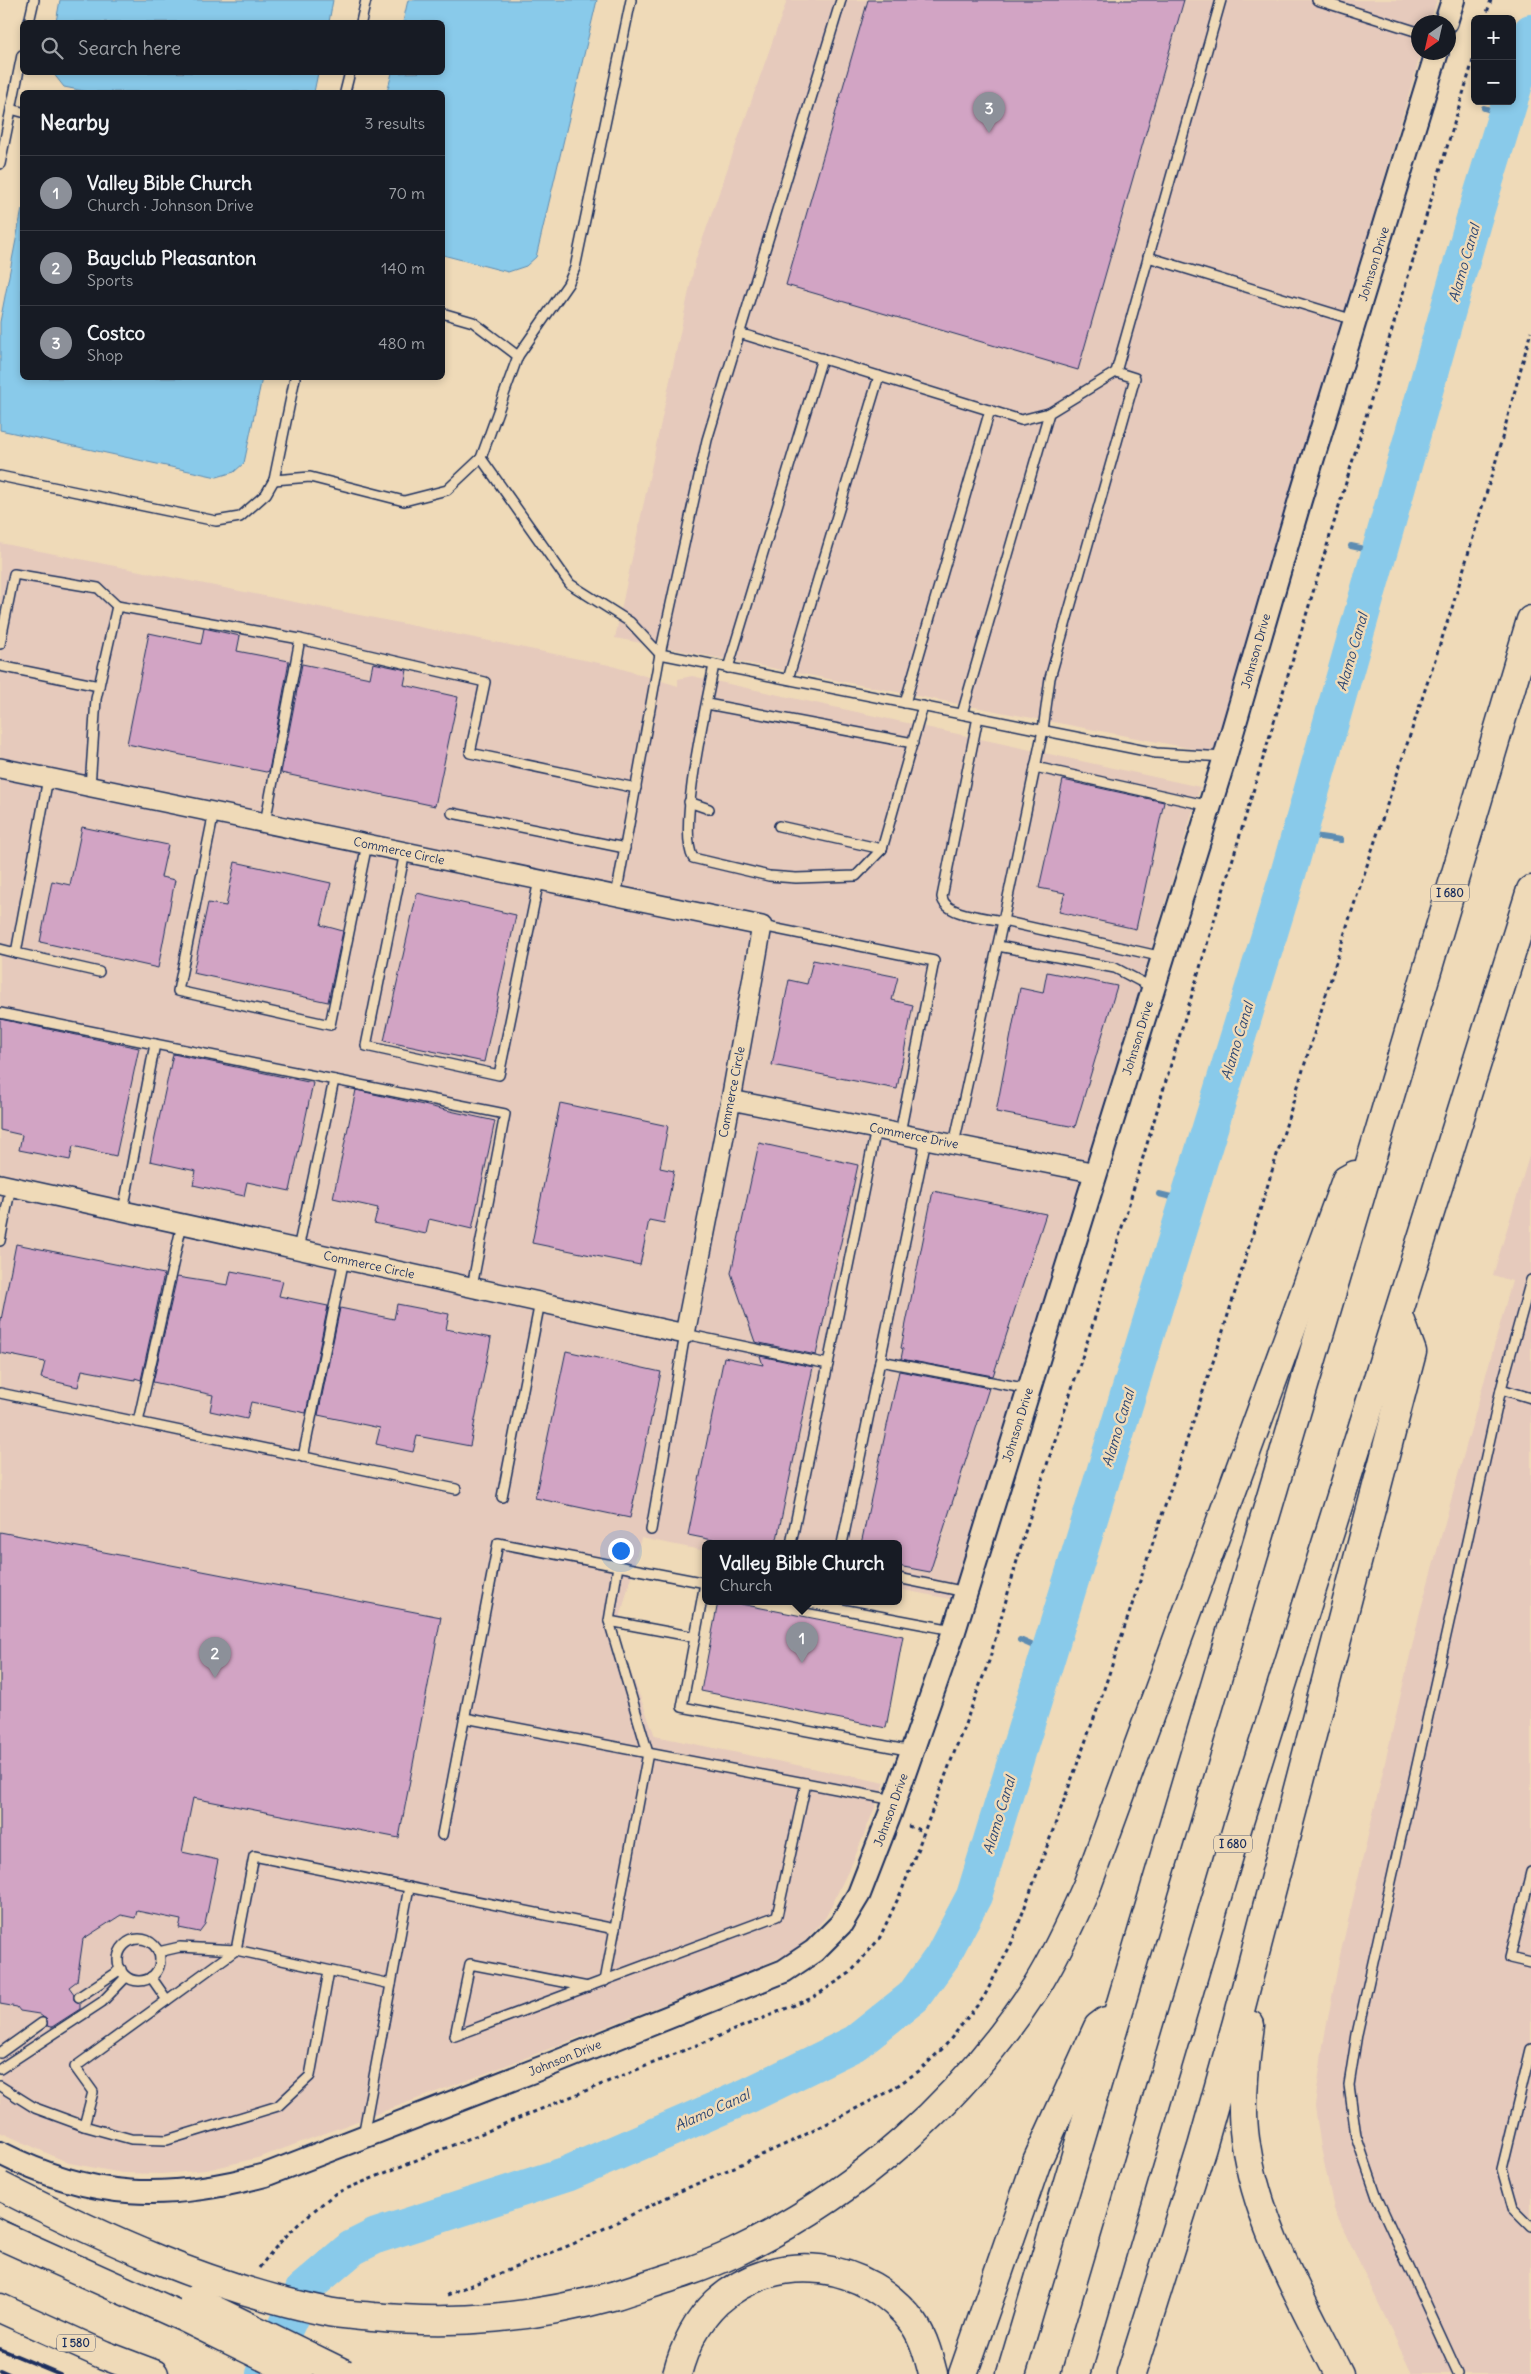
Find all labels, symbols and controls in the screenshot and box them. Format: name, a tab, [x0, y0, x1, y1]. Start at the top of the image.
north arrow	[1411, 15, 1456, 60]
map controls	[1471, 15, 1516, 105]
button: +	[1471, 15, 1516, 60]
search box	[20, 20, 445, 75]
icon: search	[38, 34, 66, 62]
text: Search here	[78, 36, 181, 60]
button: −	[1471, 60, 1516, 105]
pin: 3	[973, 92, 1005, 133]
text: Nearby	[40, 109, 110, 136]
text: 3 results	[365, 113, 425, 133]
text: Valley Bible Church	[87, 171, 252, 195]
text: 1	[53, 183, 59, 203]
text: 70 m	[389, 183, 425, 203]
text: Church · Johnson Drive	[87, 195, 254, 215]
water label: Alamo Canal	[1444, 220, 1484, 304]
street label: Johnson Drive	[1355, 225, 1392, 303]
text: Bayclub Pleasanton	[87, 246, 256, 270]
text: 2	[52, 258, 60, 278]
text: 140 m	[381, 258, 425, 278]
text: Sports	[87, 270, 133, 290]
text: Costco	[87, 321, 145, 345]
text: 3	[51, 333, 61, 353]
text: 480 m	[378, 333, 425, 353]
text: Shop	[87, 345, 123, 365]
water label: Alamo Canal	[1332, 609, 1372, 693]
street label: Johnson Drive	[1238, 612, 1273, 690]
street label: Commerce Circle	[352, 834, 446, 867]
road number: I 680	[1431, 884, 1469, 901]
water label: Alamo Canal	[1217, 998, 1258, 1082]
street label: Johnson Drive	[1119, 999, 1156, 1077]
street label: Commerce Circle	[715, 1045, 748, 1139]
street label: Commerce Drive	[868, 1120, 960, 1151]
street label: Commerce Circle	[322, 1248, 416, 1281]
water label: Alamo Canal	[1098, 1385, 1139, 1469]
street label: Johnson Drive	[999, 1386, 1036, 1464]
your location	[608, 1538, 634, 1564]
popup	[702, 1540, 902, 1605]
text: Valley Bible Church	[720, 1551, 884, 1575]
text: Church	[720, 1575, 772, 1595]
pin: 1	[786, 1622, 818, 1663]
pin: 2	[199, 1637, 231, 1678]
street label: Johnson Drive	[870, 1771, 911, 1849]
water label: Alamo Canal	[979, 1772, 1020, 1856]
road number: I 680	[1214, 1836, 1252, 1852]
street label: Johnson Drive	[526, 2036, 603, 2079]
water label: Alamo Canal	[672, 2085, 754, 2134]
road number: I 580	[57, 2334, 95, 2352]

